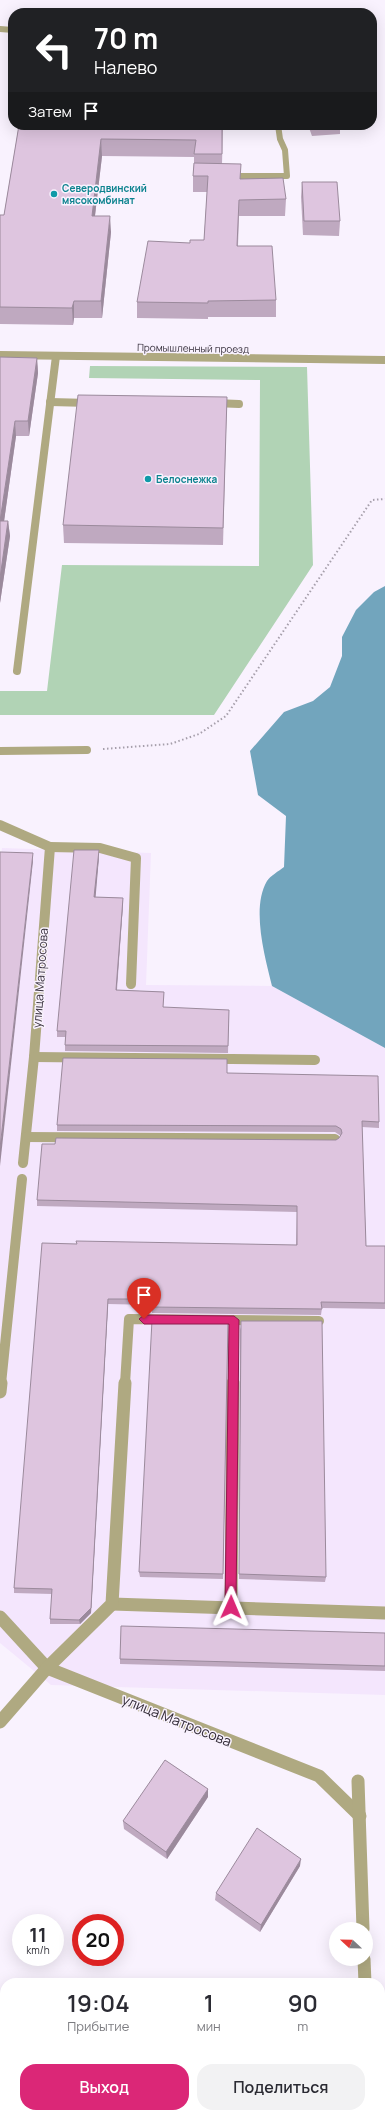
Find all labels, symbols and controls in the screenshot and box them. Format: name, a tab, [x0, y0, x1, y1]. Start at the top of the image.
text: 70 m	[94, 19, 158, 57]
icon: left	[28, 24, 80, 76]
text: Налево	[94, 55, 158, 79]
icon: arrive	[80, 100, 102, 122]
text: Затем	[28, 101, 72, 122]
place label: Северодвинский мясокомбинат	[62, 181, 147, 207]
marker: Северодвинский мясокомбинат	[49, 189, 59, 199]
street label: Промышленный проезд	[137, 340, 249, 356]
place label: Белоснежка	[156, 472, 217, 486]
marker: Белоснежка	[143, 474, 153, 484]
street label: улица Матросова	[28, 928, 52, 1028]
pin	[127, 1278, 161, 1319]
icon: arrive	[133, 1284, 155, 1306]
position arrow	[210, 1586, 252, 1628]
street label: улица Матросова	[119, 1689, 235, 1751]
speed limit sign: 20	[72, 1914, 124, 1966]
text: 11	[29, 1921, 47, 1948]
north arrow	[329, 1922, 373, 1966]
map controls	[329, 1922, 373, 1966]
text: km/h	[26, 1943, 50, 1957]
text: 19:04	[67, 1986, 130, 2019]
text: 1	[204, 1986, 214, 2019]
text: 90	[288, 1986, 318, 2019]
text: Прибытие	[67, 2017, 129, 2035]
text: мин	[197, 2017, 221, 2035]
text: m	[297, 2017, 308, 2035]
button: Выход	[20, 2064, 189, 2110]
button: Поделиться	[197, 2064, 365, 2110]

